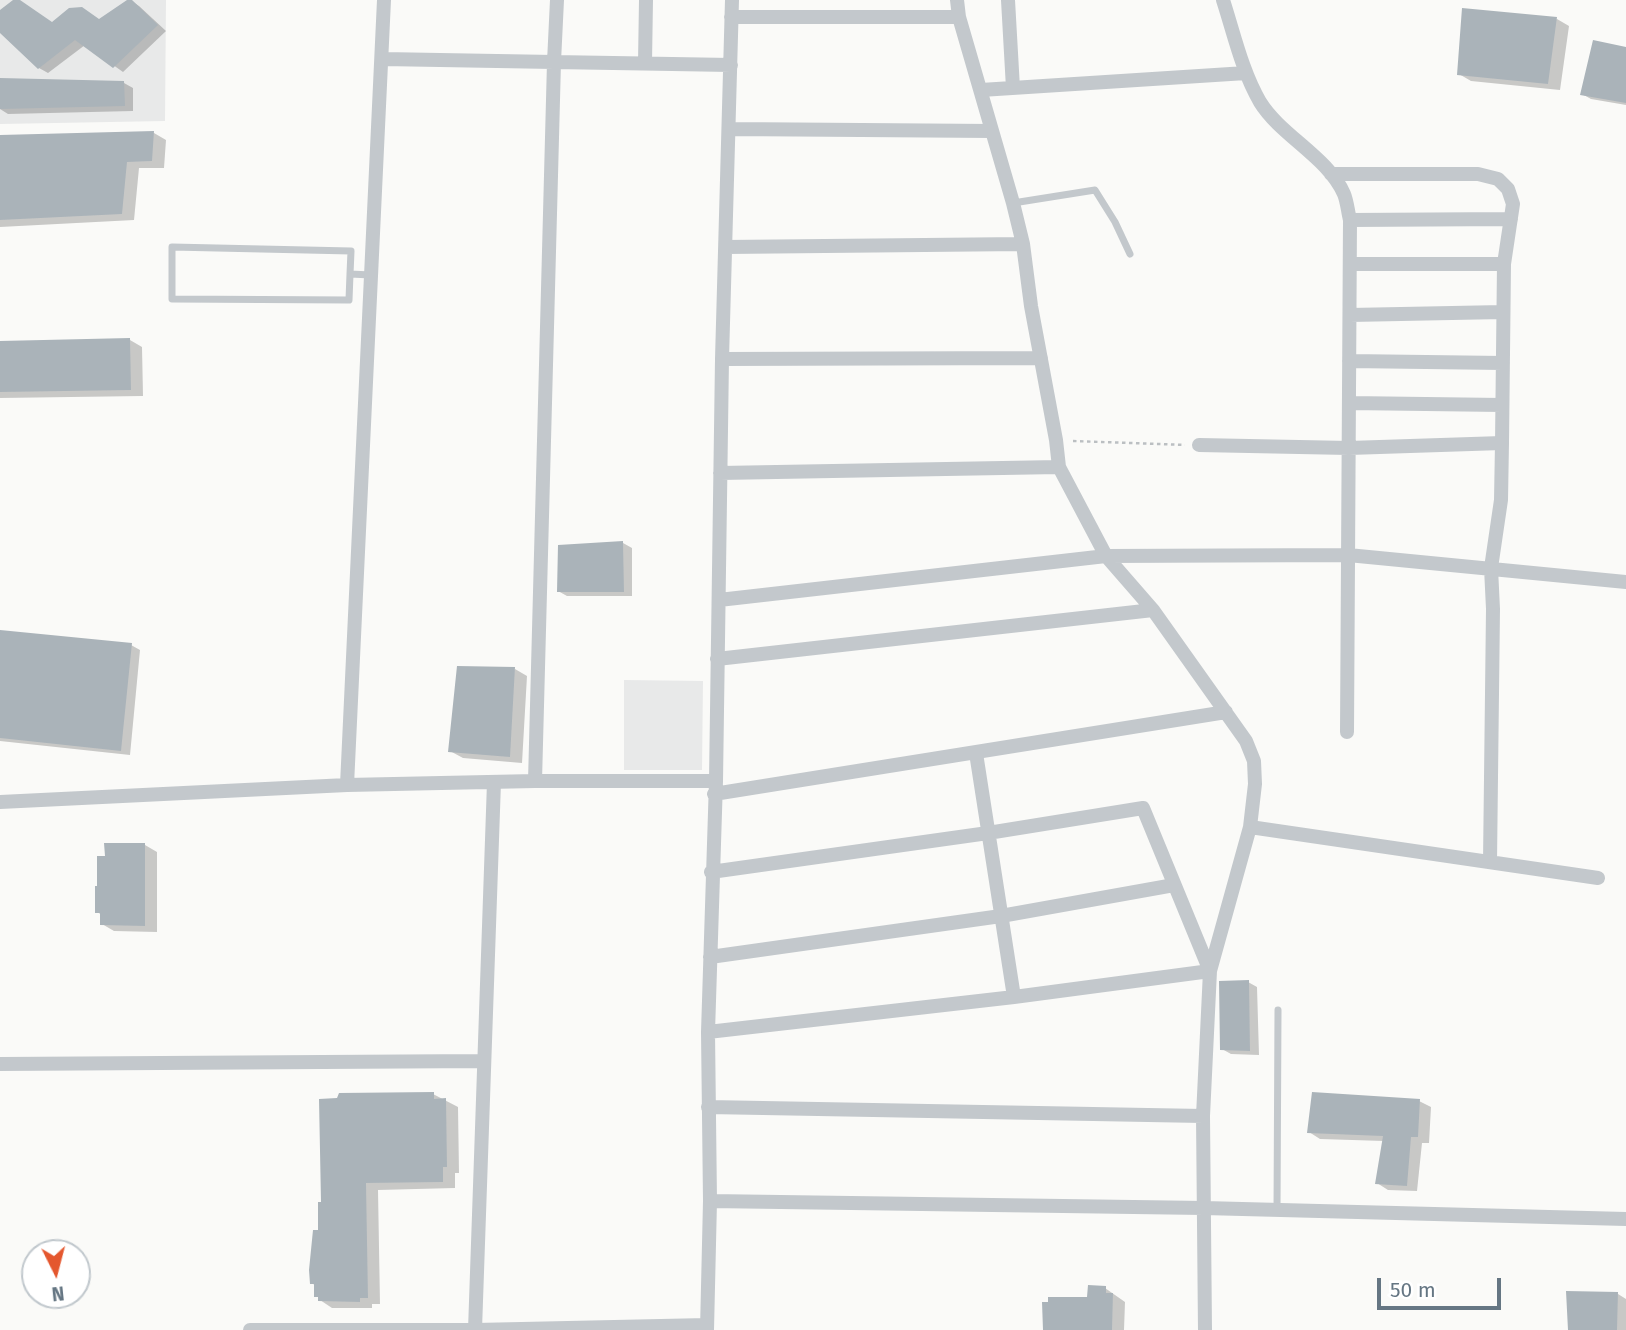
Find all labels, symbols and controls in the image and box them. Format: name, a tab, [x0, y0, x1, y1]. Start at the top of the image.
north arrow	[21, 1239, 91, 1309]
scale bar	[1381, 1264, 1505, 1308]
text: 50 m	[1390, 1277, 1436, 1303]
text: N	[51, 1281, 66, 1305]

